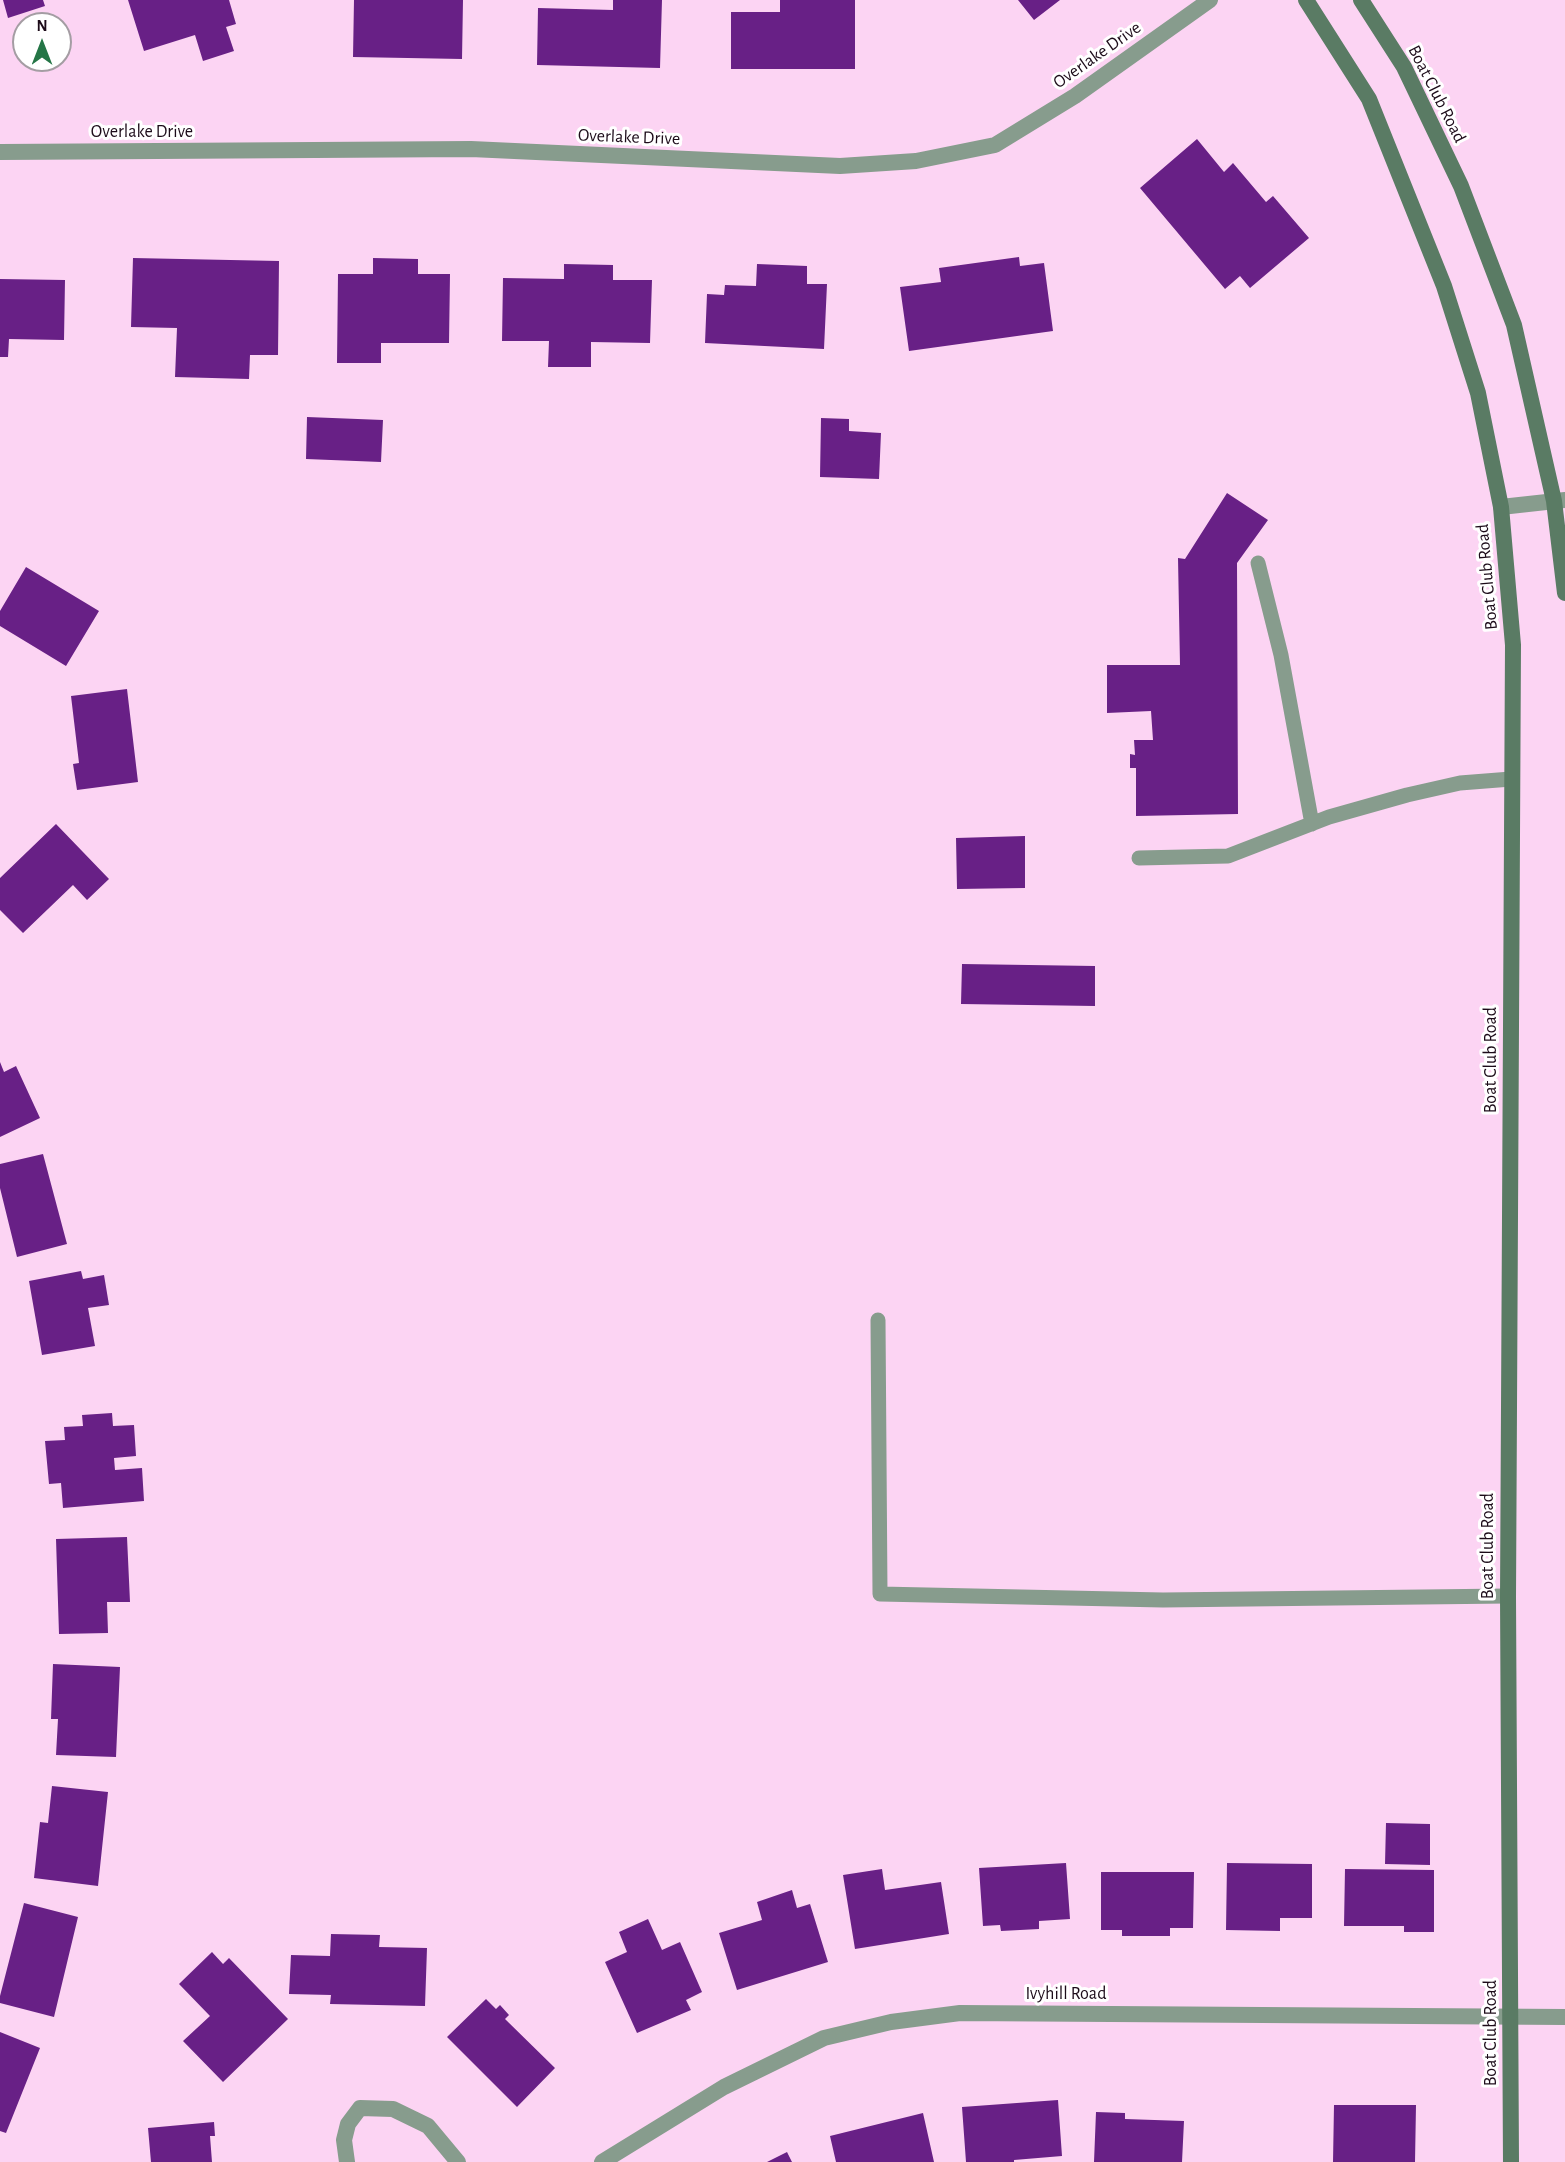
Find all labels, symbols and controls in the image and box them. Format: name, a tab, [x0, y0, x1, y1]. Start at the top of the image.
north arrow	[12, 12, 72, 72]
street label: Overlake Drive	[1049, 17, 1145, 93]
text: N	[36, 18, 48, 34]
street label: Boat Club Road	[1403, 42, 1471, 146]
street label: Overlake Drive	[91, 121, 193, 143]
street label: Overlake Drive	[577, 124, 681, 150]
street label: Boat Club Road	[1472, 523, 1502, 631]
street label: Boat Club Road	[1480, 1007, 1502, 1113]
street label: Boat Club Road	[1477, 1493, 1499, 1599]
street label: Boat Club Road	[1480, 1980, 1502, 2086]
street label: Ivyhill Road	[1026, 1983, 1106, 2005]

